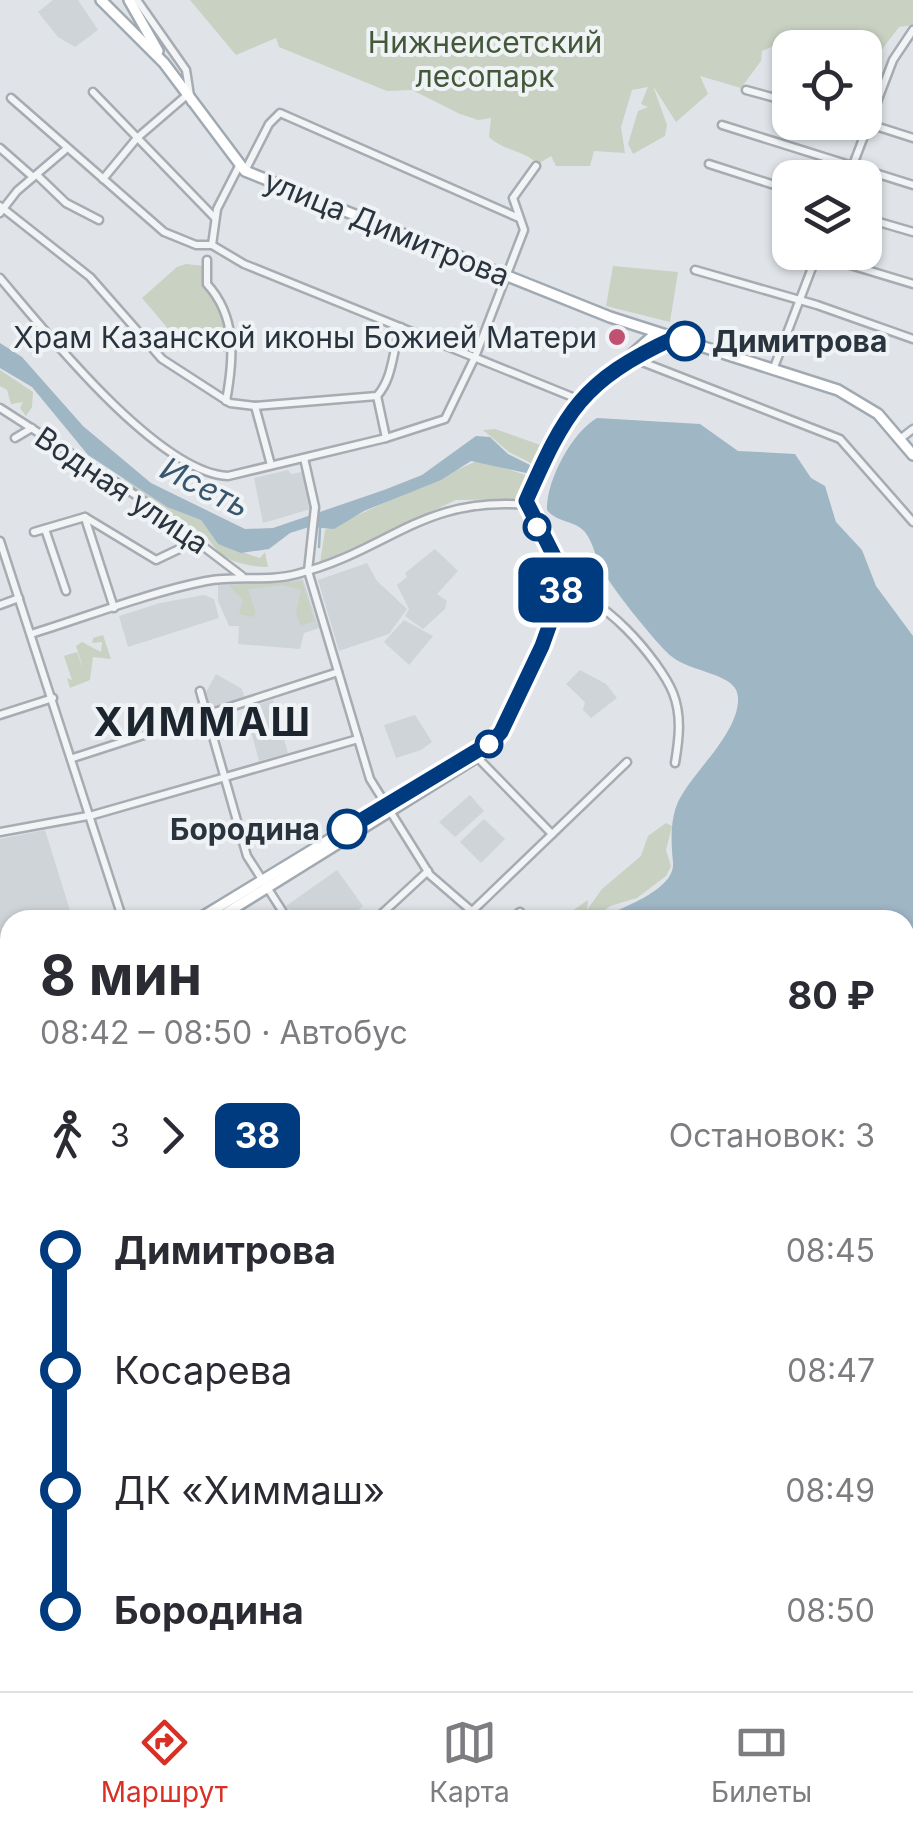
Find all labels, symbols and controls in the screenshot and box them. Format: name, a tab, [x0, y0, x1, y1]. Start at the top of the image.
park label: Нижнеисетский лесопарк	[368, 24, 602, 94]
map controls	[772, 30, 882, 270]
button: locate	[772, 30, 882, 140]
button: layers	[772, 160, 882, 270]
street label: улица Димитрова	[259, 162, 515, 294]
place label: Храм Казанской иконы Божией Матери	[13, 319, 597, 355]
marker: Димитрова	[666, 322, 704, 360]
place label: Димитрова	[712, 323, 887, 359]
marker: Храм Казанской иконы Божией Матери	[606, 326, 628, 348]
street label: Водная улица	[28, 419, 216, 561]
water label: Исеть	[154, 448, 256, 526]
unlabelled marker	[524, 514, 550, 540]
line badge: 38	[516, 558, 606, 622]
text: 38	[538, 569, 584, 611]
district label: ХИММАШ	[94, 697, 312, 746]
unlabelled marker	[476, 731, 502, 757]
marker: Бородина	[328, 810, 366, 848]
place label: Бородина	[170, 811, 320, 847]
text: 8 мин	[40, 942, 202, 1008]
text: 80 ₽	[787, 972, 875, 1018]
text: 08:42 – 08:50 · Автобус	[40, 1013, 408, 1052]
icon: walk	[40, 1108, 95, 1163]
icon: forward	[145, 1108, 200, 1163]
text: 38	[235, 1114, 280, 1156]
text: 3	[110, 1116, 130, 1155]
text: Остановок: 3	[669, 1116, 875, 1155]
text: Димитрова	[114, 1227, 336, 1273]
text: 08:45	[786, 1231, 875, 1270]
text: Косарева	[114, 1347, 292, 1393]
text: 08:47	[787, 1351, 875, 1390]
text: ДК «Химмаш»	[114, 1467, 385, 1513]
text: 08:49	[785, 1471, 875, 1510]
text: Бородина	[114, 1587, 304, 1633]
text: 08:50	[786, 1591, 875, 1630]
tab: Маршрут	[101, 1715, 228, 1809]
tab: Карта	[429, 1715, 510, 1809]
tab: Билеты	[711, 1715, 812, 1809]

